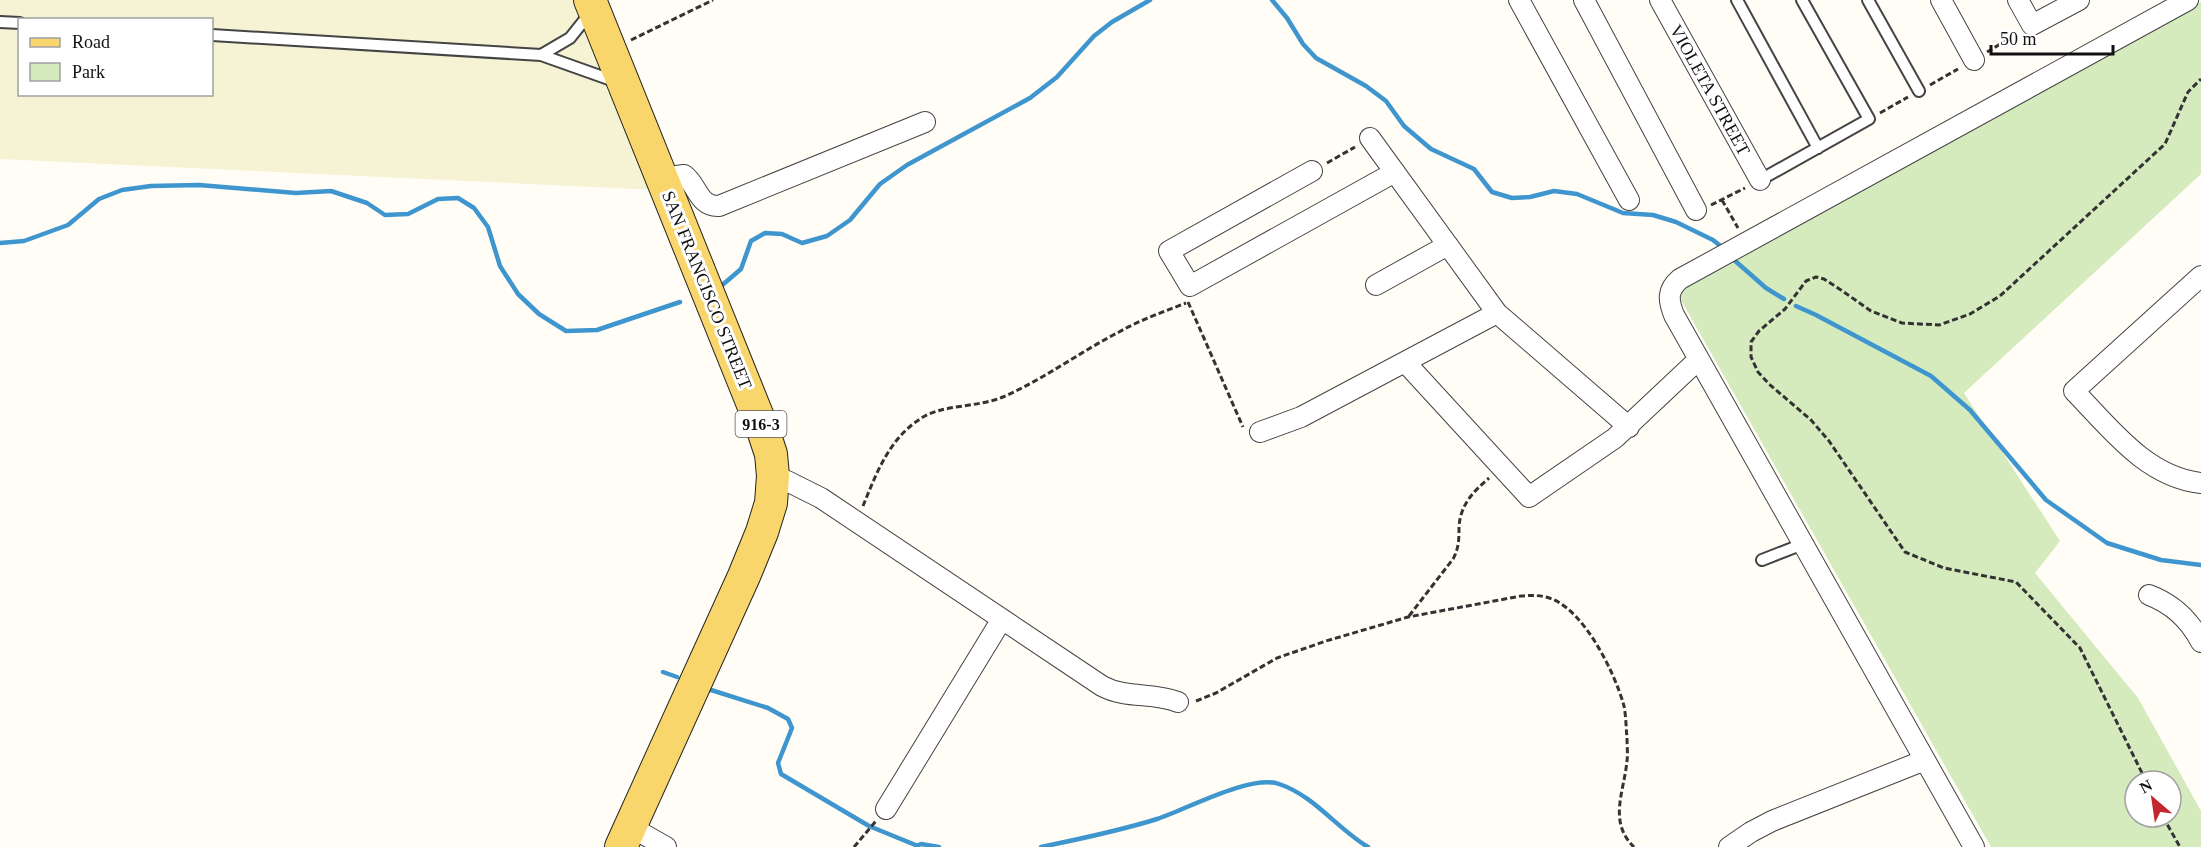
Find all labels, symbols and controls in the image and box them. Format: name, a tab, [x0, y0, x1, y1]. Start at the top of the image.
legend	[18, 18, 213, 96]
scale bar	[1991, 18, 2112, 56]
street label: VIOLETA STREET	[1666, 21, 1754, 159]
text: 50 m	[2000, 29, 2037, 49]
text: Road	[72, 32, 110, 52]
text: Park	[72, 62, 105, 82]
street label: SAN FRANCISCO STREET	[658, 188, 756, 392]
road number: 916-3	[736, 411, 786, 437]
north arrow	[2123, 769, 2183, 829]
text: N	[2137, 776, 2156, 797]

